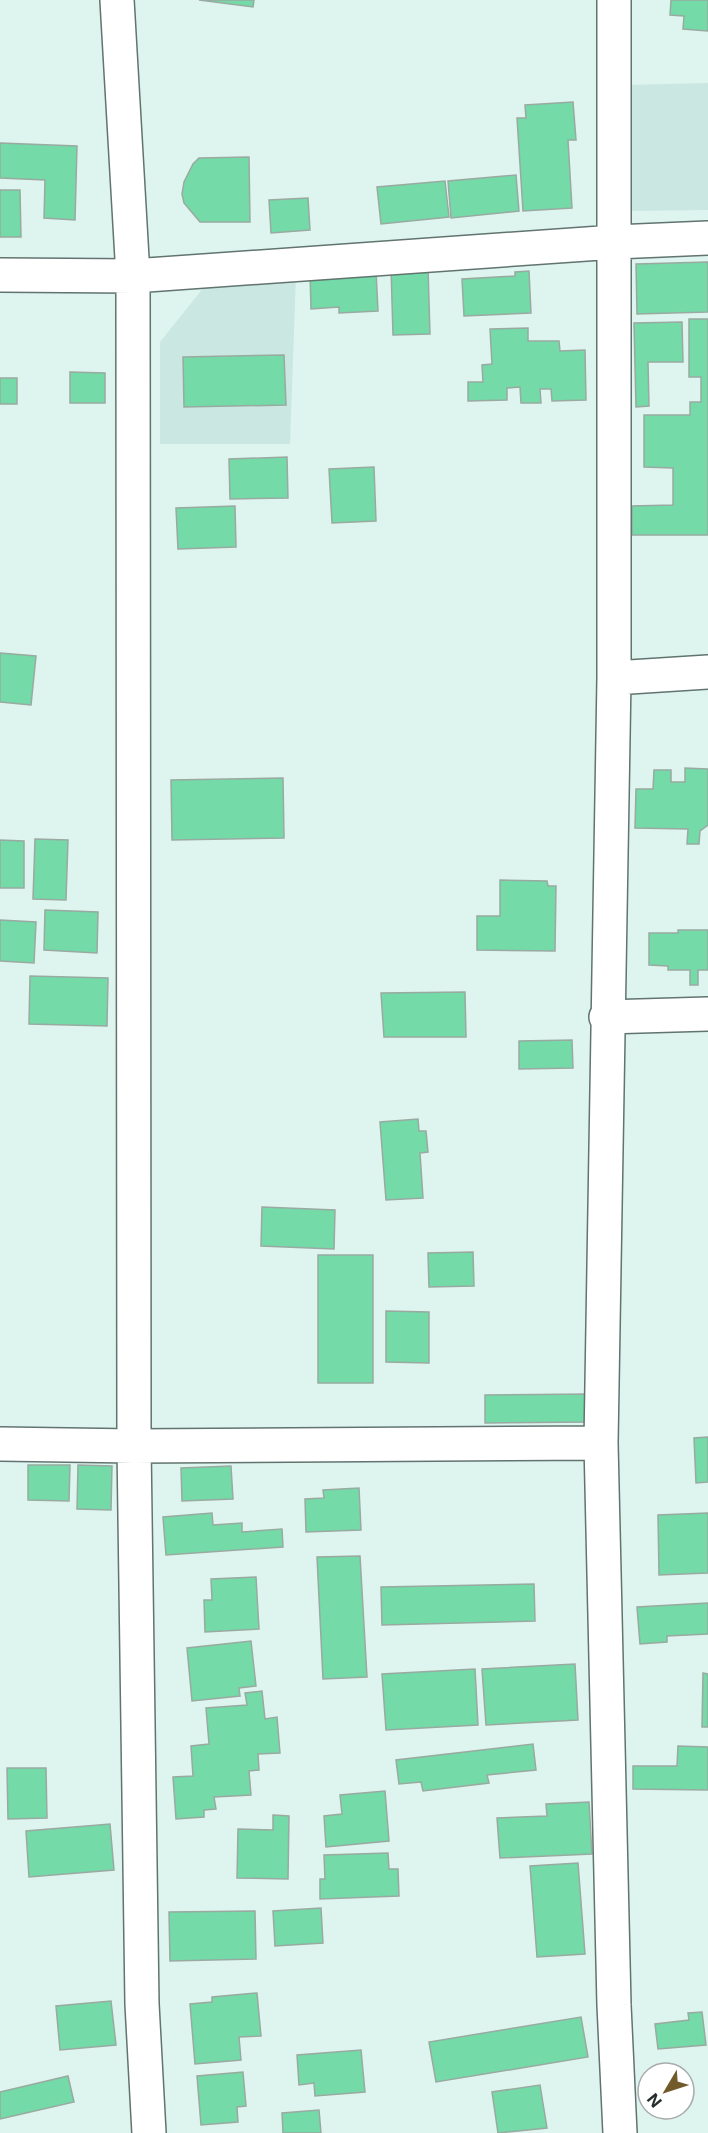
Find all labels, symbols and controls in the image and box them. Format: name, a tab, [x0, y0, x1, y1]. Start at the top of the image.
north arrow	[636, 2061, 696, 2121]
text: N	[643, 2089, 666, 2111]

